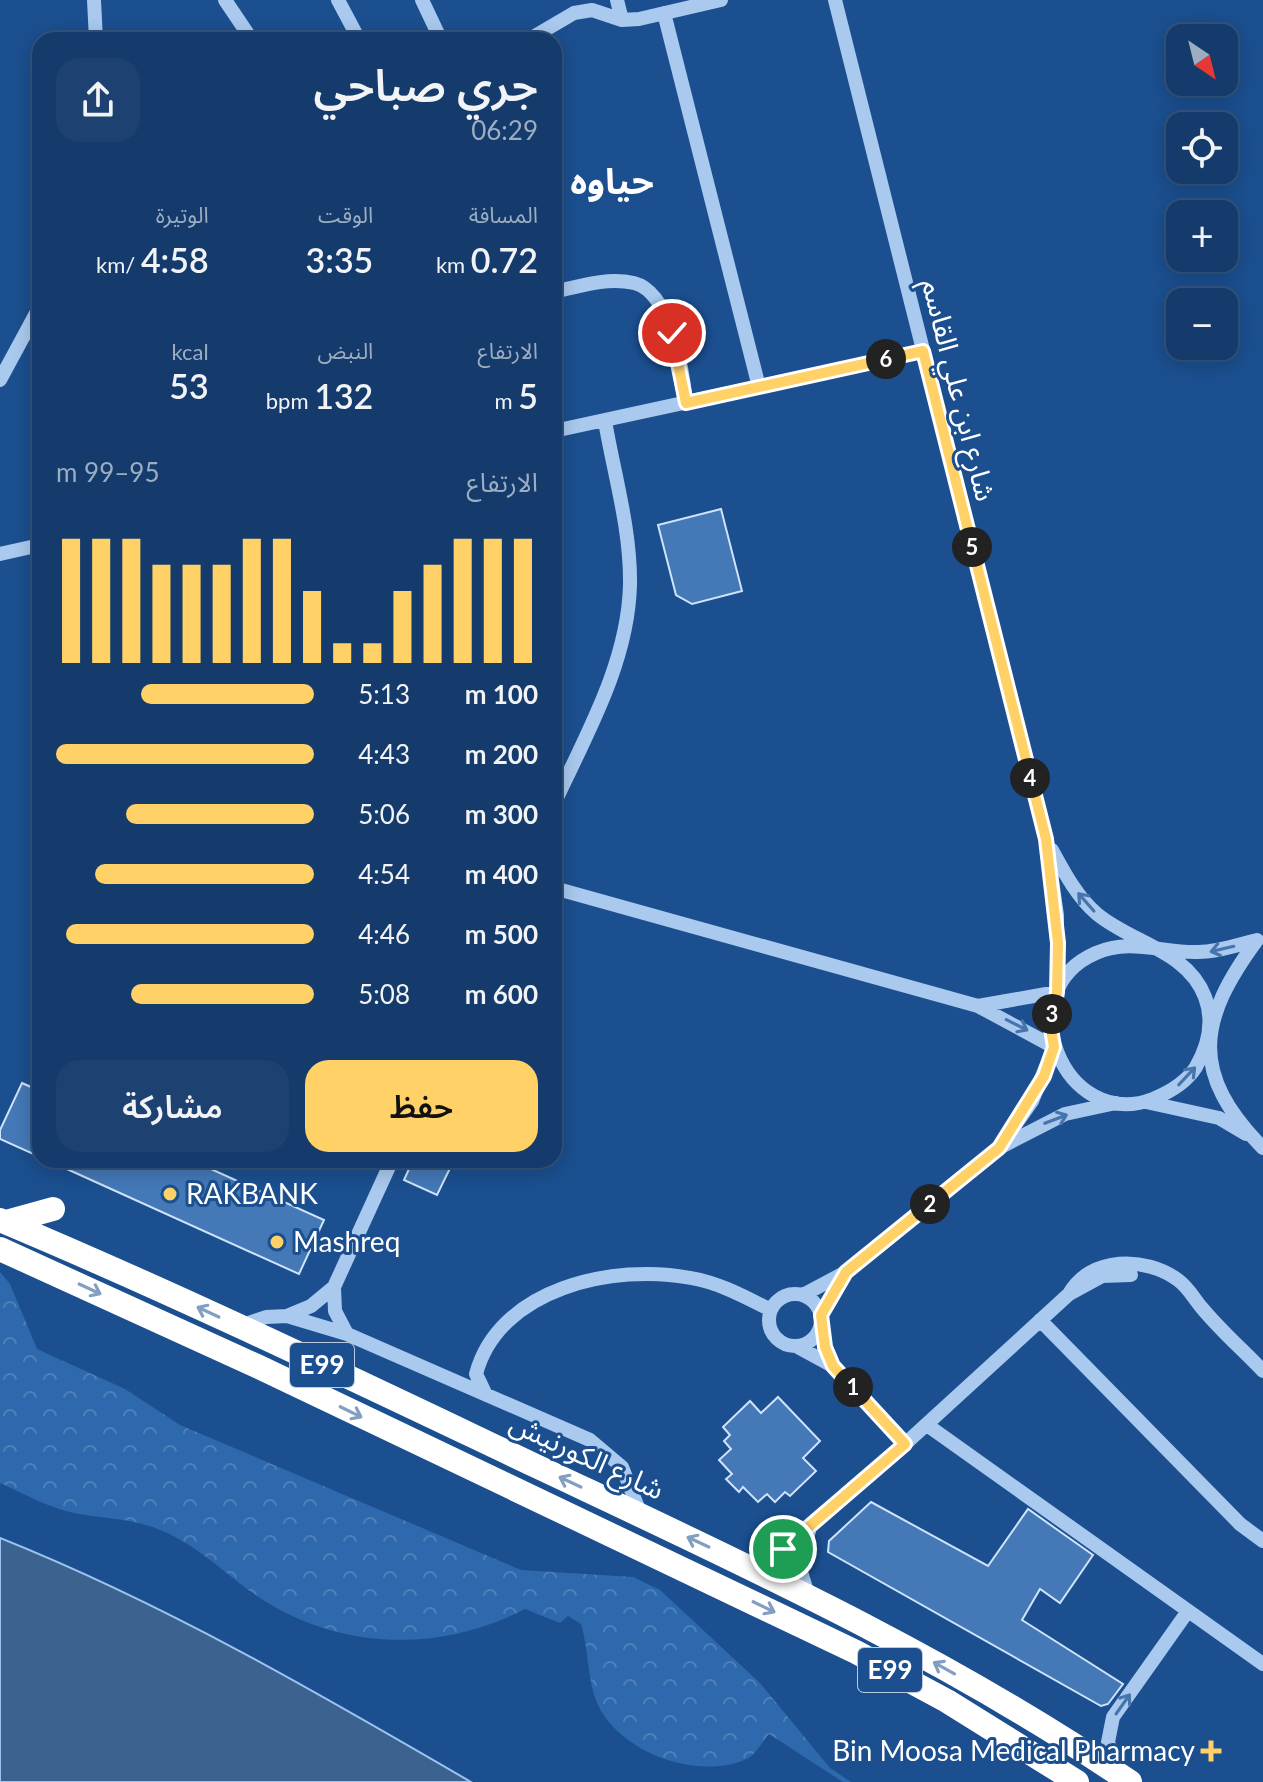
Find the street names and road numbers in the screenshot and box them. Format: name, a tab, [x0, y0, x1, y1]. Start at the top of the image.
street label: شارع ابن علي القاسم	[910, 275, 1004, 506]
road number: E99	[290, 1343, 354, 1387]
street label: شارع الكورنيش	[503, 1405, 670, 1510]
road number: E99	[858, 1648, 922, 1692]

